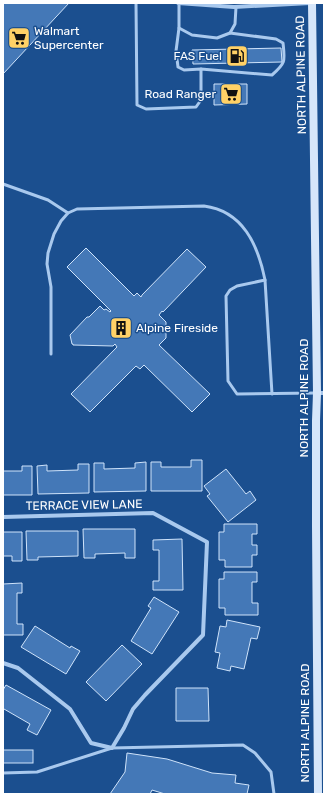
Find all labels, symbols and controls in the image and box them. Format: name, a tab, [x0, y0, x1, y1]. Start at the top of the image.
street label: NORTH ALPINE ROAD	[293, 15, 309, 135]
place label: Walmart Supercenter	[34, 24, 104, 52]
supermarket icon: Walmart Supercenter	[6, 25, 32, 51]
fuel station icon: FAS Fuel	[224, 43, 250, 69]
place label: FAS Fuel	[173, 49, 222, 63]
supermarket icon: Road Ranger	[218, 81, 244, 107]
place label: Road Ranger	[144, 87, 216, 101]
building icon: Alpine Fireside	[108, 315, 134, 341]
place label: Alpine Fireside	[136, 321, 218, 335]
street label: NORTH ALPINE ROAD	[297, 339, 311, 457]
street label: TERRACE VIEW LANE	[25, 497, 143, 513]
street label: NORTH ALPINE ROAD	[298, 664, 312, 782]

